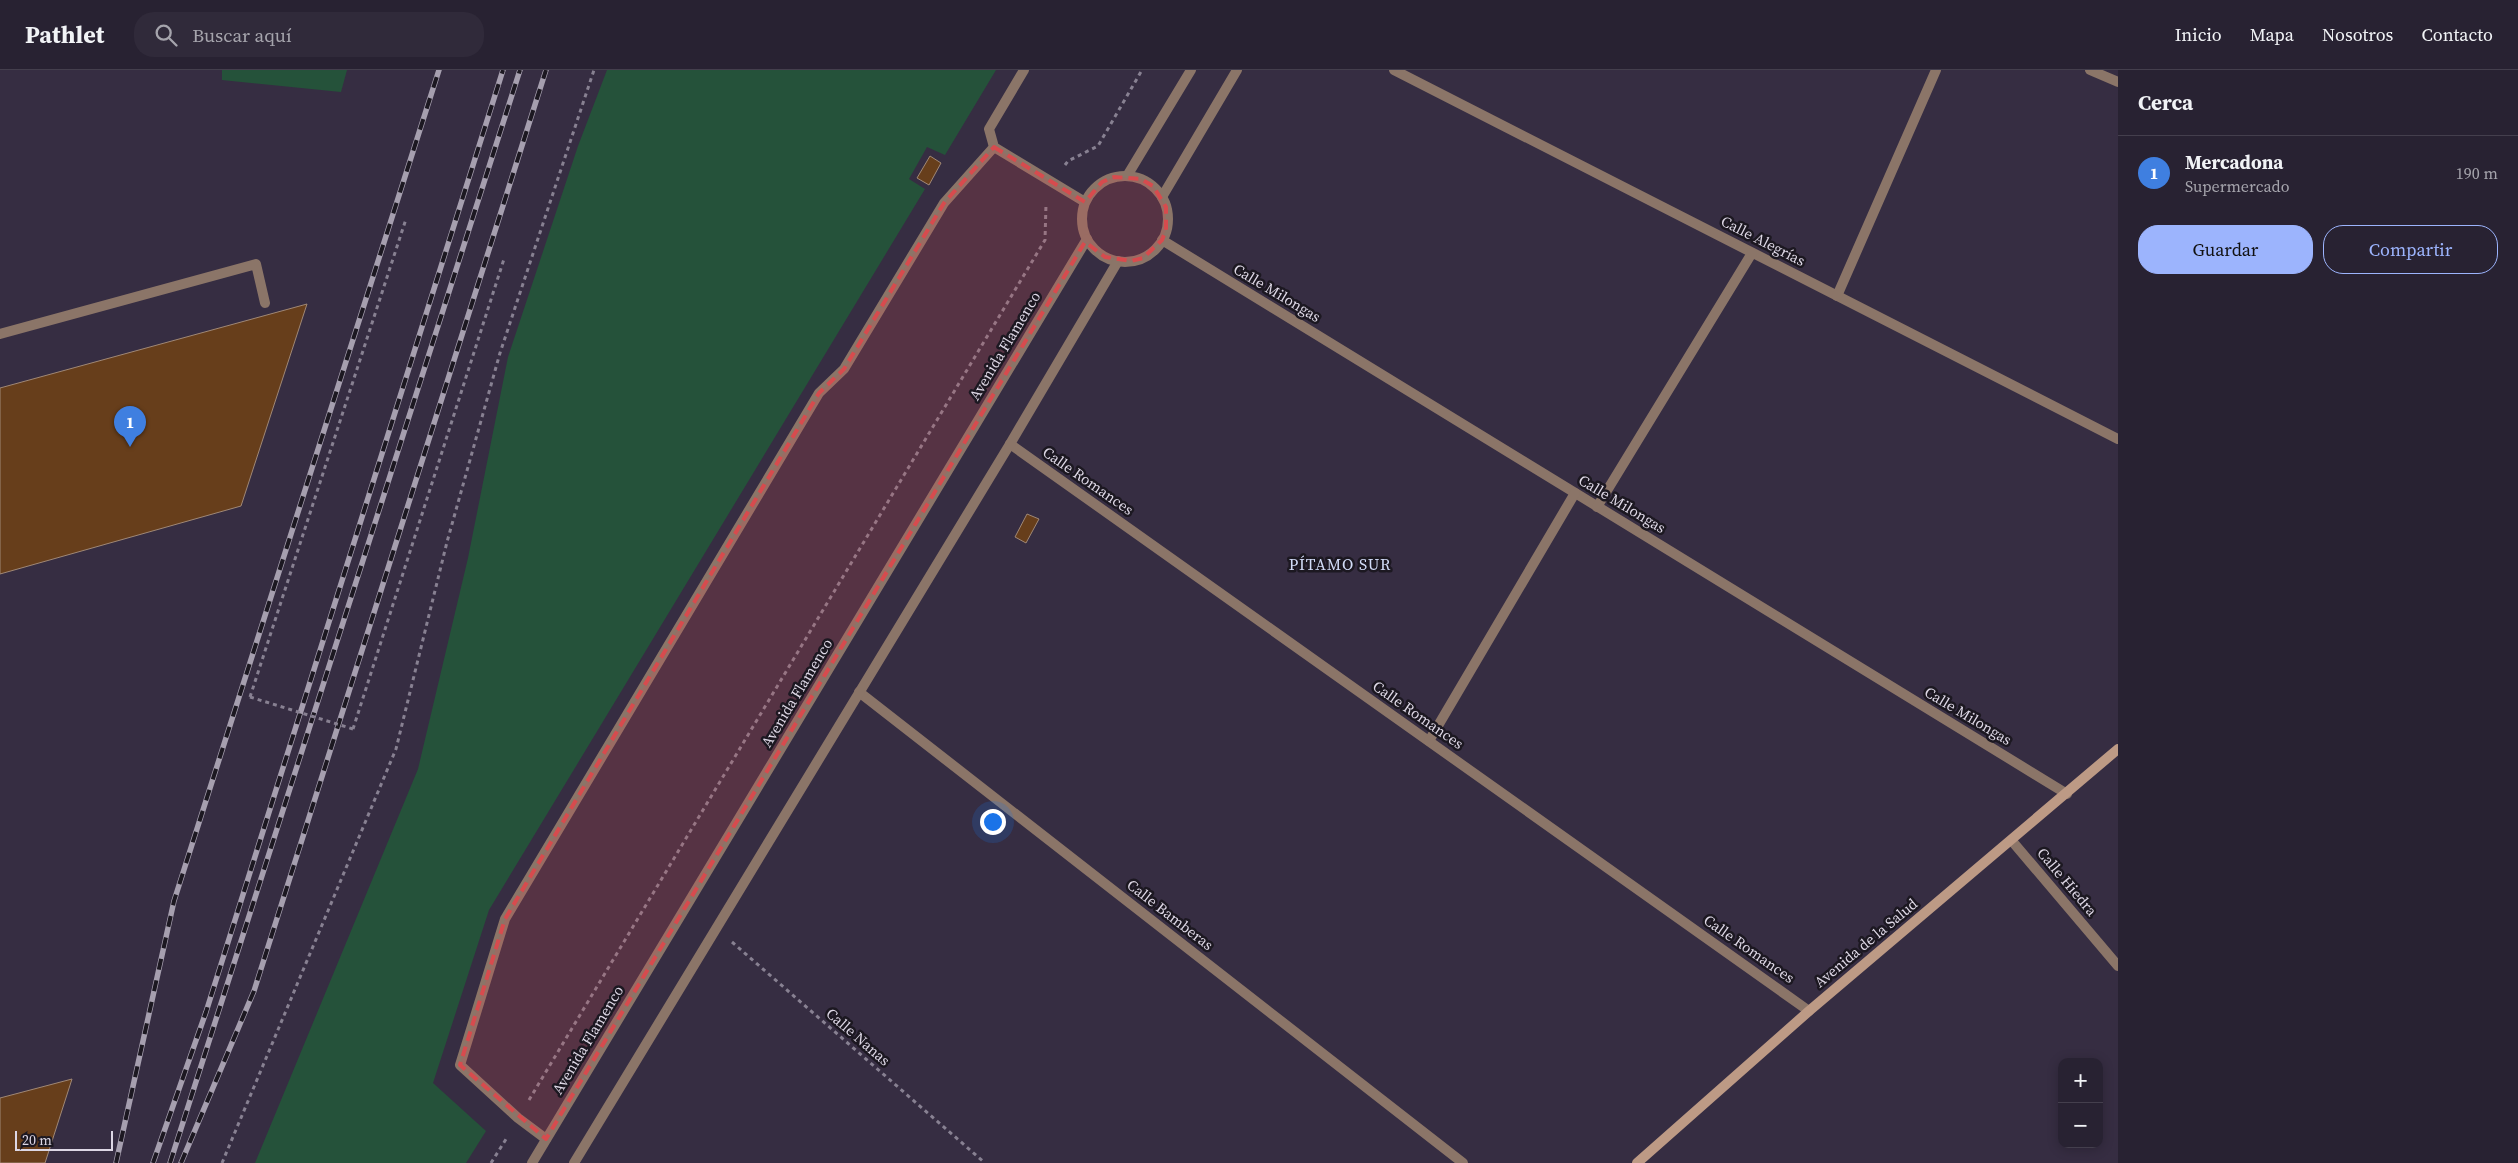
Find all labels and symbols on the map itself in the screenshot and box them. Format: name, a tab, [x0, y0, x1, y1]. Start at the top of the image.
street label: Calle Alegrías	[1717, 210, 1809, 271]
street label: Calle Milongas	[1230, 258, 1325, 327]
street label: Avenida Flamenco	[964, 287, 1045, 404]
pin: 1	[114, 406, 146, 447]
street label: Calle Romances	[1039, 441, 1138, 520]
street label: Calle Milongas	[1575, 469, 1670, 538]
district label: PÍTAMO SUR	[1289, 553, 1391, 575]
street label: Avenida Flamenco	[756, 634, 837, 751]
street label: Calle Romances	[1369, 675, 1468, 754]
street label: Calle Milongas	[1921, 681, 2016, 750]
your location	[980, 809, 1006, 835]
street label: Calle Hiedra	[2033, 843, 2102, 921]
street label: Calle Bamberas	[1123, 874, 1218, 955]
street label: Avenida de la Salud	[1810, 893, 1922, 992]
street label: Calle Romances	[1700, 909, 1799, 988]
street label: Avenida Flamenco	[547, 981, 628, 1098]
street label: Calle Nanas	[822, 1003, 895, 1070]
scale bar	[15, 1128, 112, 1151]

